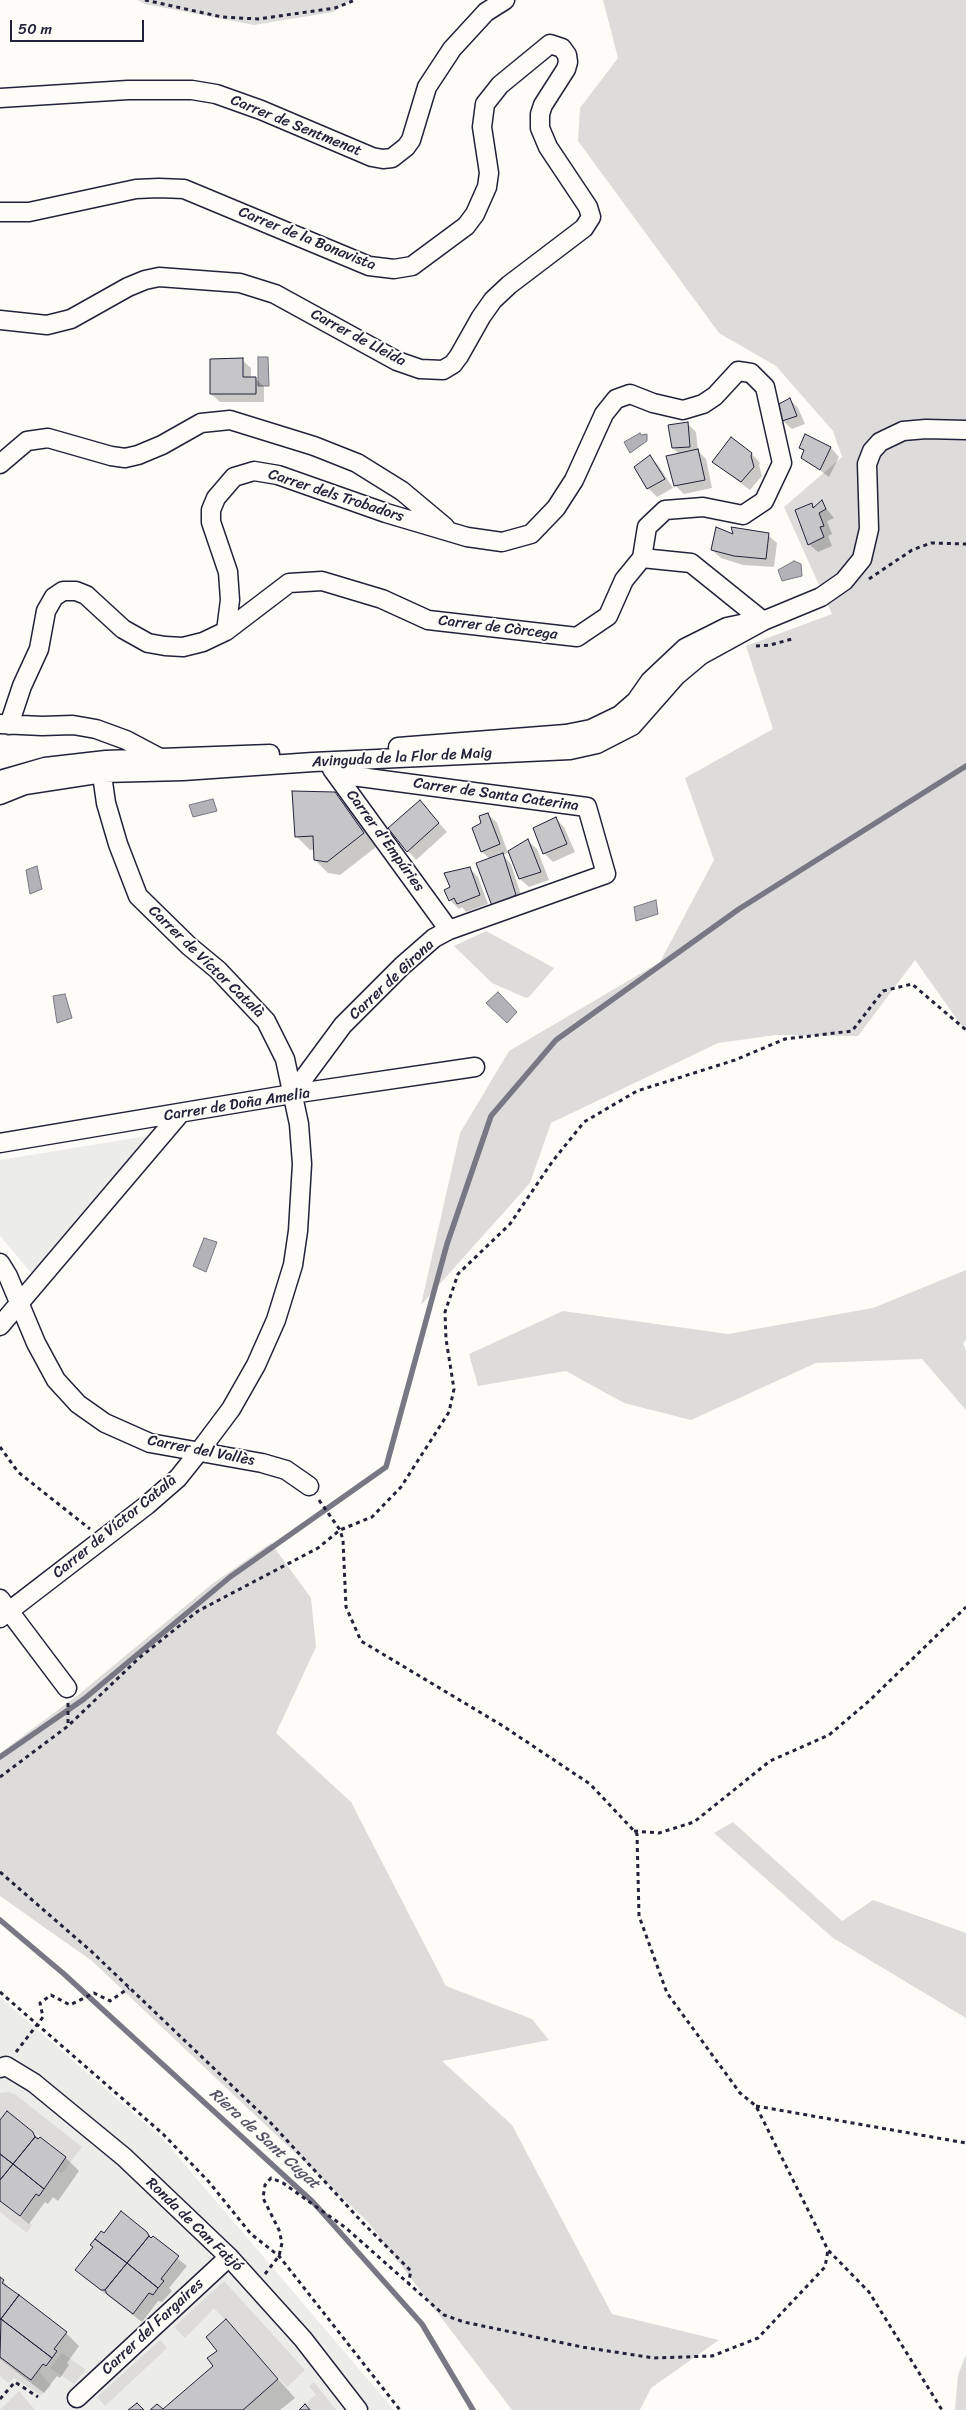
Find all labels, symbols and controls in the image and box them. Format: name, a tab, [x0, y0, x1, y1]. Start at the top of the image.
scale bar	[12, 10, 146, 42]
text: 50 m	[18, 16, 52, 42]
street label: Carrer de Sentmenat	[228, 92, 364, 160]
street label: Carrer de la Bonavista	[236, 203, 378, 275]
street label: Carrer de Lleida	[307, 305, 409, 371]
street label: Carrer dels Trobadors	[266, 466, 406, 526]
street label: Carrer de Còrcega	[437, 612, 559, 644]
street label: Avinguda de la Flor de Maig	[311, 744, 493, 772]
street label: Carrer de Santa Caterina	[412, 774, 580, 816]
street label: Carrer d'Empúries	[342, 787, 428, 895]
street label: Carrer de Víctor Català	[144, 902, 268, 1022]
street label: Carrer de Girona	[346, 936, 438, 1024]
street label: Carrer de Doña Amelia	[163, 1085, 311, 1125]
street label: Carrer del Vallès	[146, 1432, 256, 1470]
street label: Carrer de Víctor Català	[49, 1472, 181, 1582]
water label: Riera de Sant Cugat	[205, 2085, 323, 2193]
street label: Ronda de Can Fatjó	[142, 2174, 246, 2276]
street label: Carrer del Fargaires	[98, 2275, 208, 2379]

